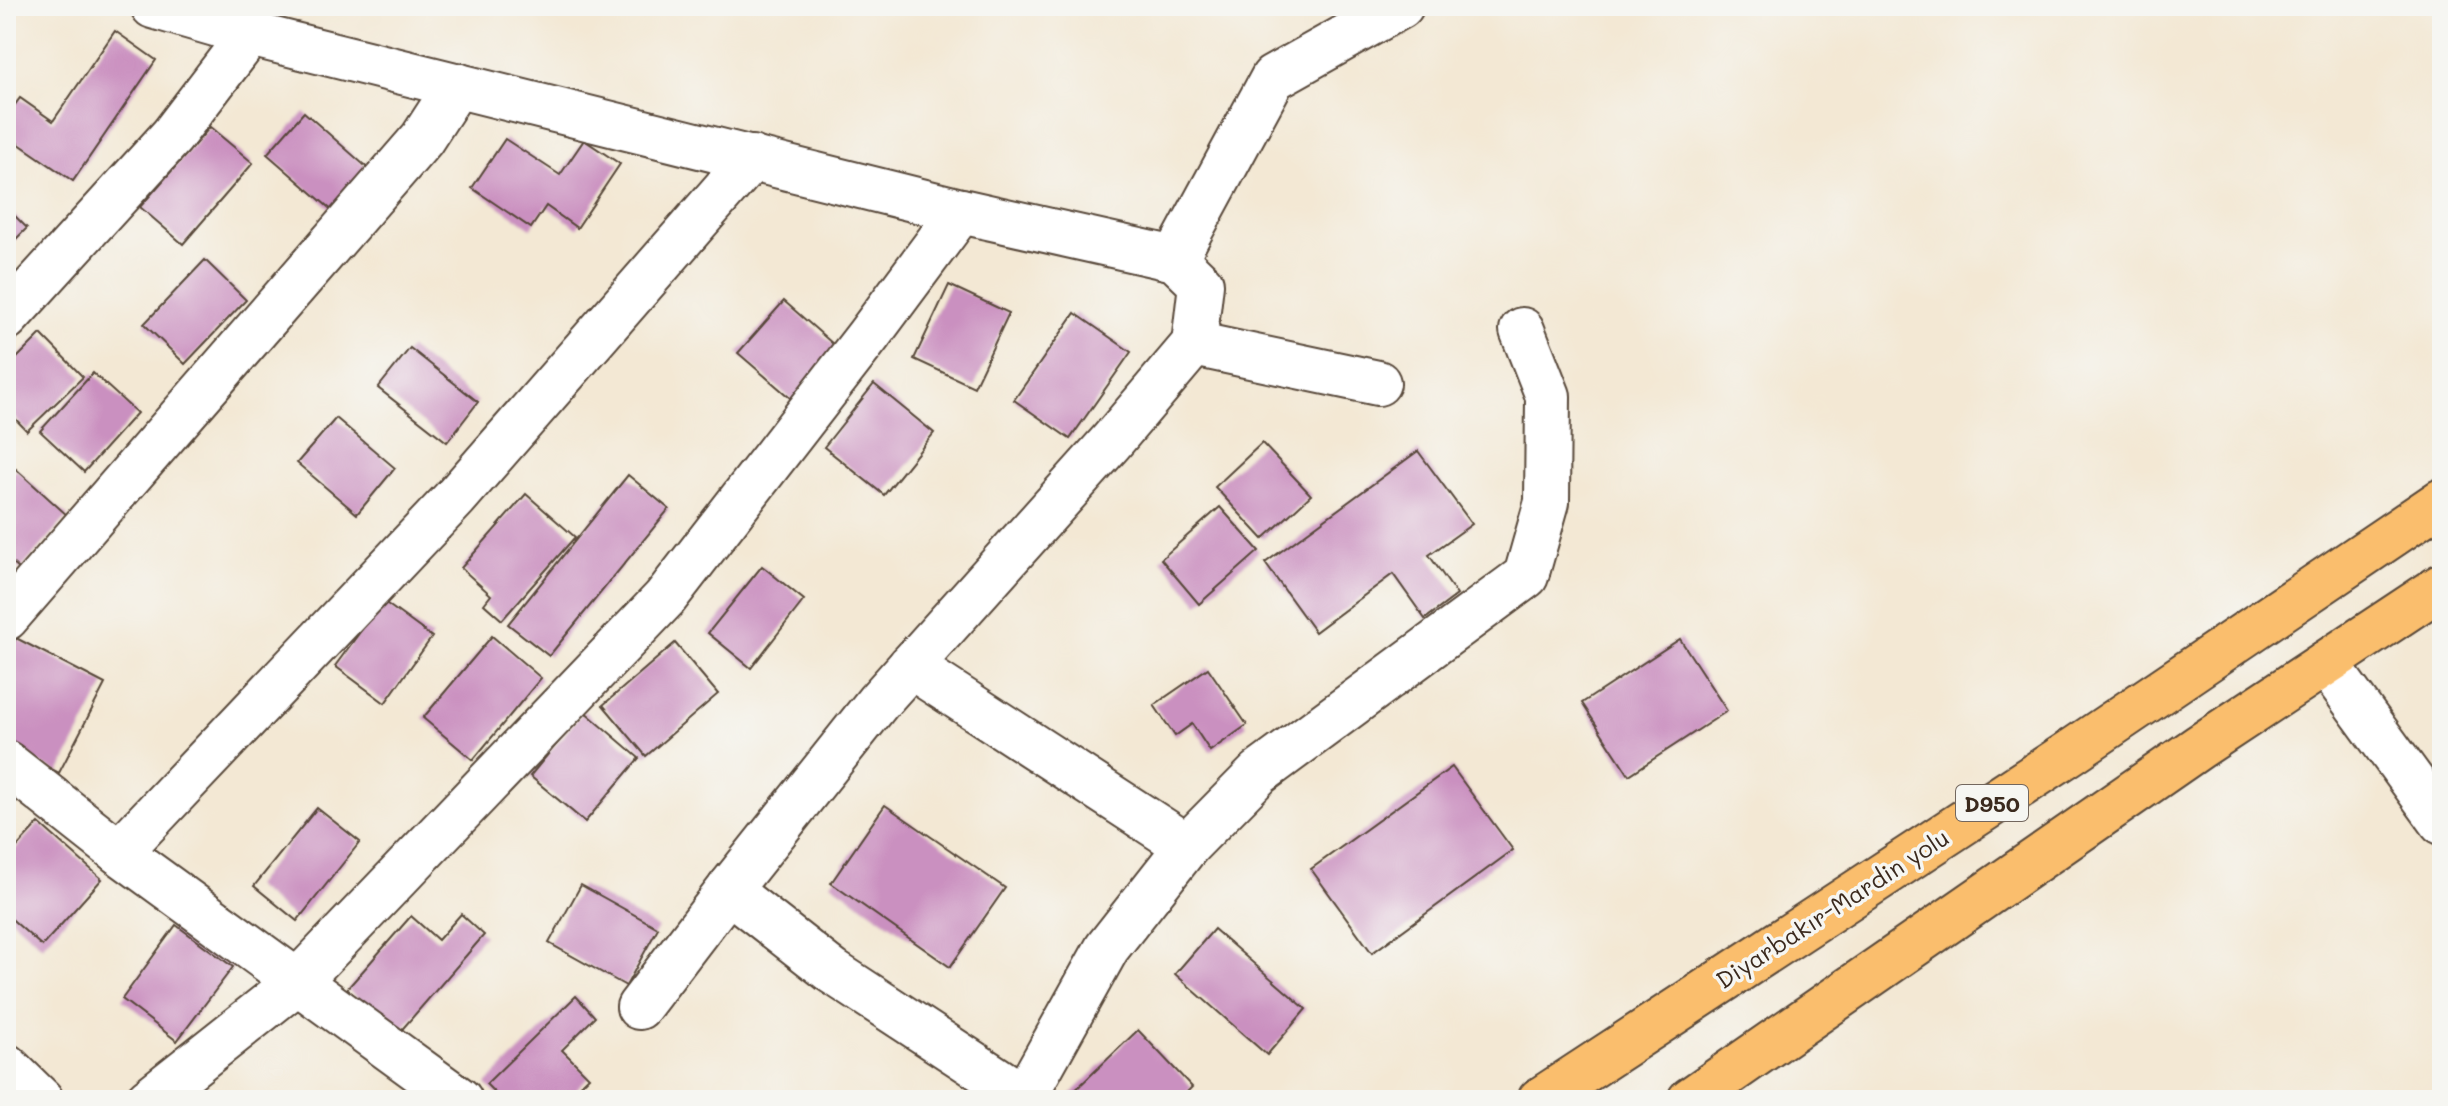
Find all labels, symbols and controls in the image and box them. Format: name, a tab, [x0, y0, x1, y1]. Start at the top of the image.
road number: D950	[1956, 785, 2028, 821]
street label: Diyarbakır-Mardin yolu	[1710, 821, 1954, 995]

